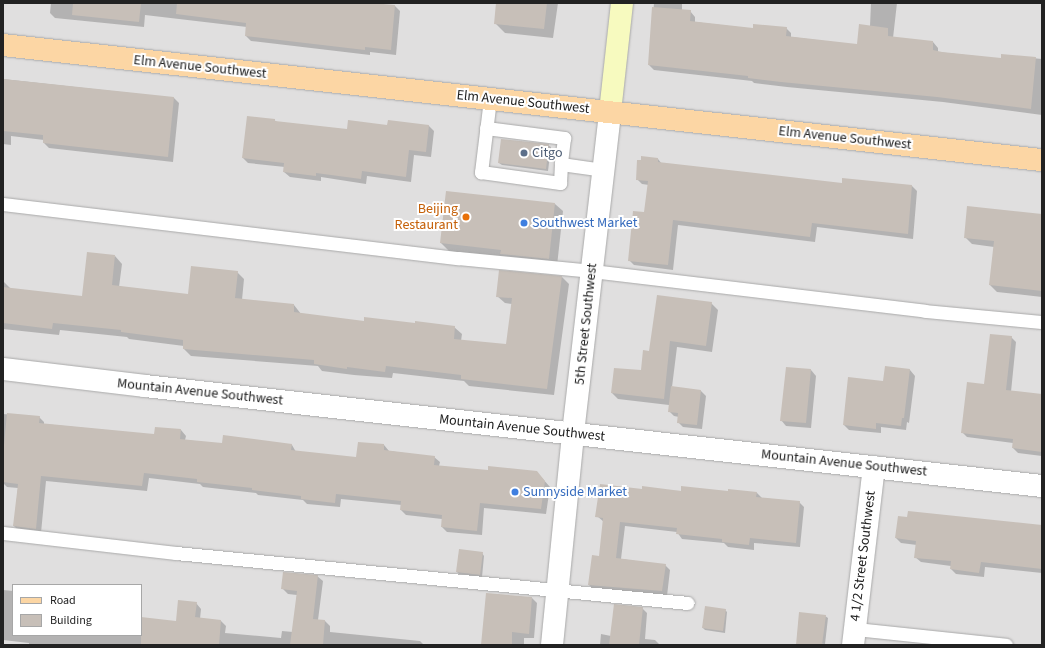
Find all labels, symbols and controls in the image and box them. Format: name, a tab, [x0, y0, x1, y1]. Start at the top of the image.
street label: Elm Avenue Southwest	[133, 52, 267, 82]
street label: Elm Avenue Southwest	[456, 87, 590, 117]
street label: Elm Avenue Southwest	[778, 123, 912, 153]
place label: Citgo	[532, 145, 562, 161]
marker: Citgo	[519, 148, 529, 158]
place label: Beijing Restaurant	[395, 201, 458, 234]
marker: Beijing Restaurant	[461, 212, 471, 222]
place label: Southwest Market	[532, 215, 637, 231]
marker: Southwest Market	[519, 218, 529, 228]
street label: 5th Street Southwest	[571, 262, 601, 386]
street label: Mountain Avenue Southwest	[116, 375, 284, 409]
street label: Mountain Avenue Southwest	[438, 411, 606, 445]
street label: Mountain Avenue Southwest	[760, 446, 928, 480]
place label: Sunnyside Market	[523, 484, 627, 500]
marker: Sunnyside Market	[510, 487, 520, 497]
street label: 4 1/2 Street Southwest	[847, 490, 879, 622]
legend	[12, 584, 142, 636]
text: Road	[50, 592, 76, 609]
text: Building	[50, 612, 92, 629]

